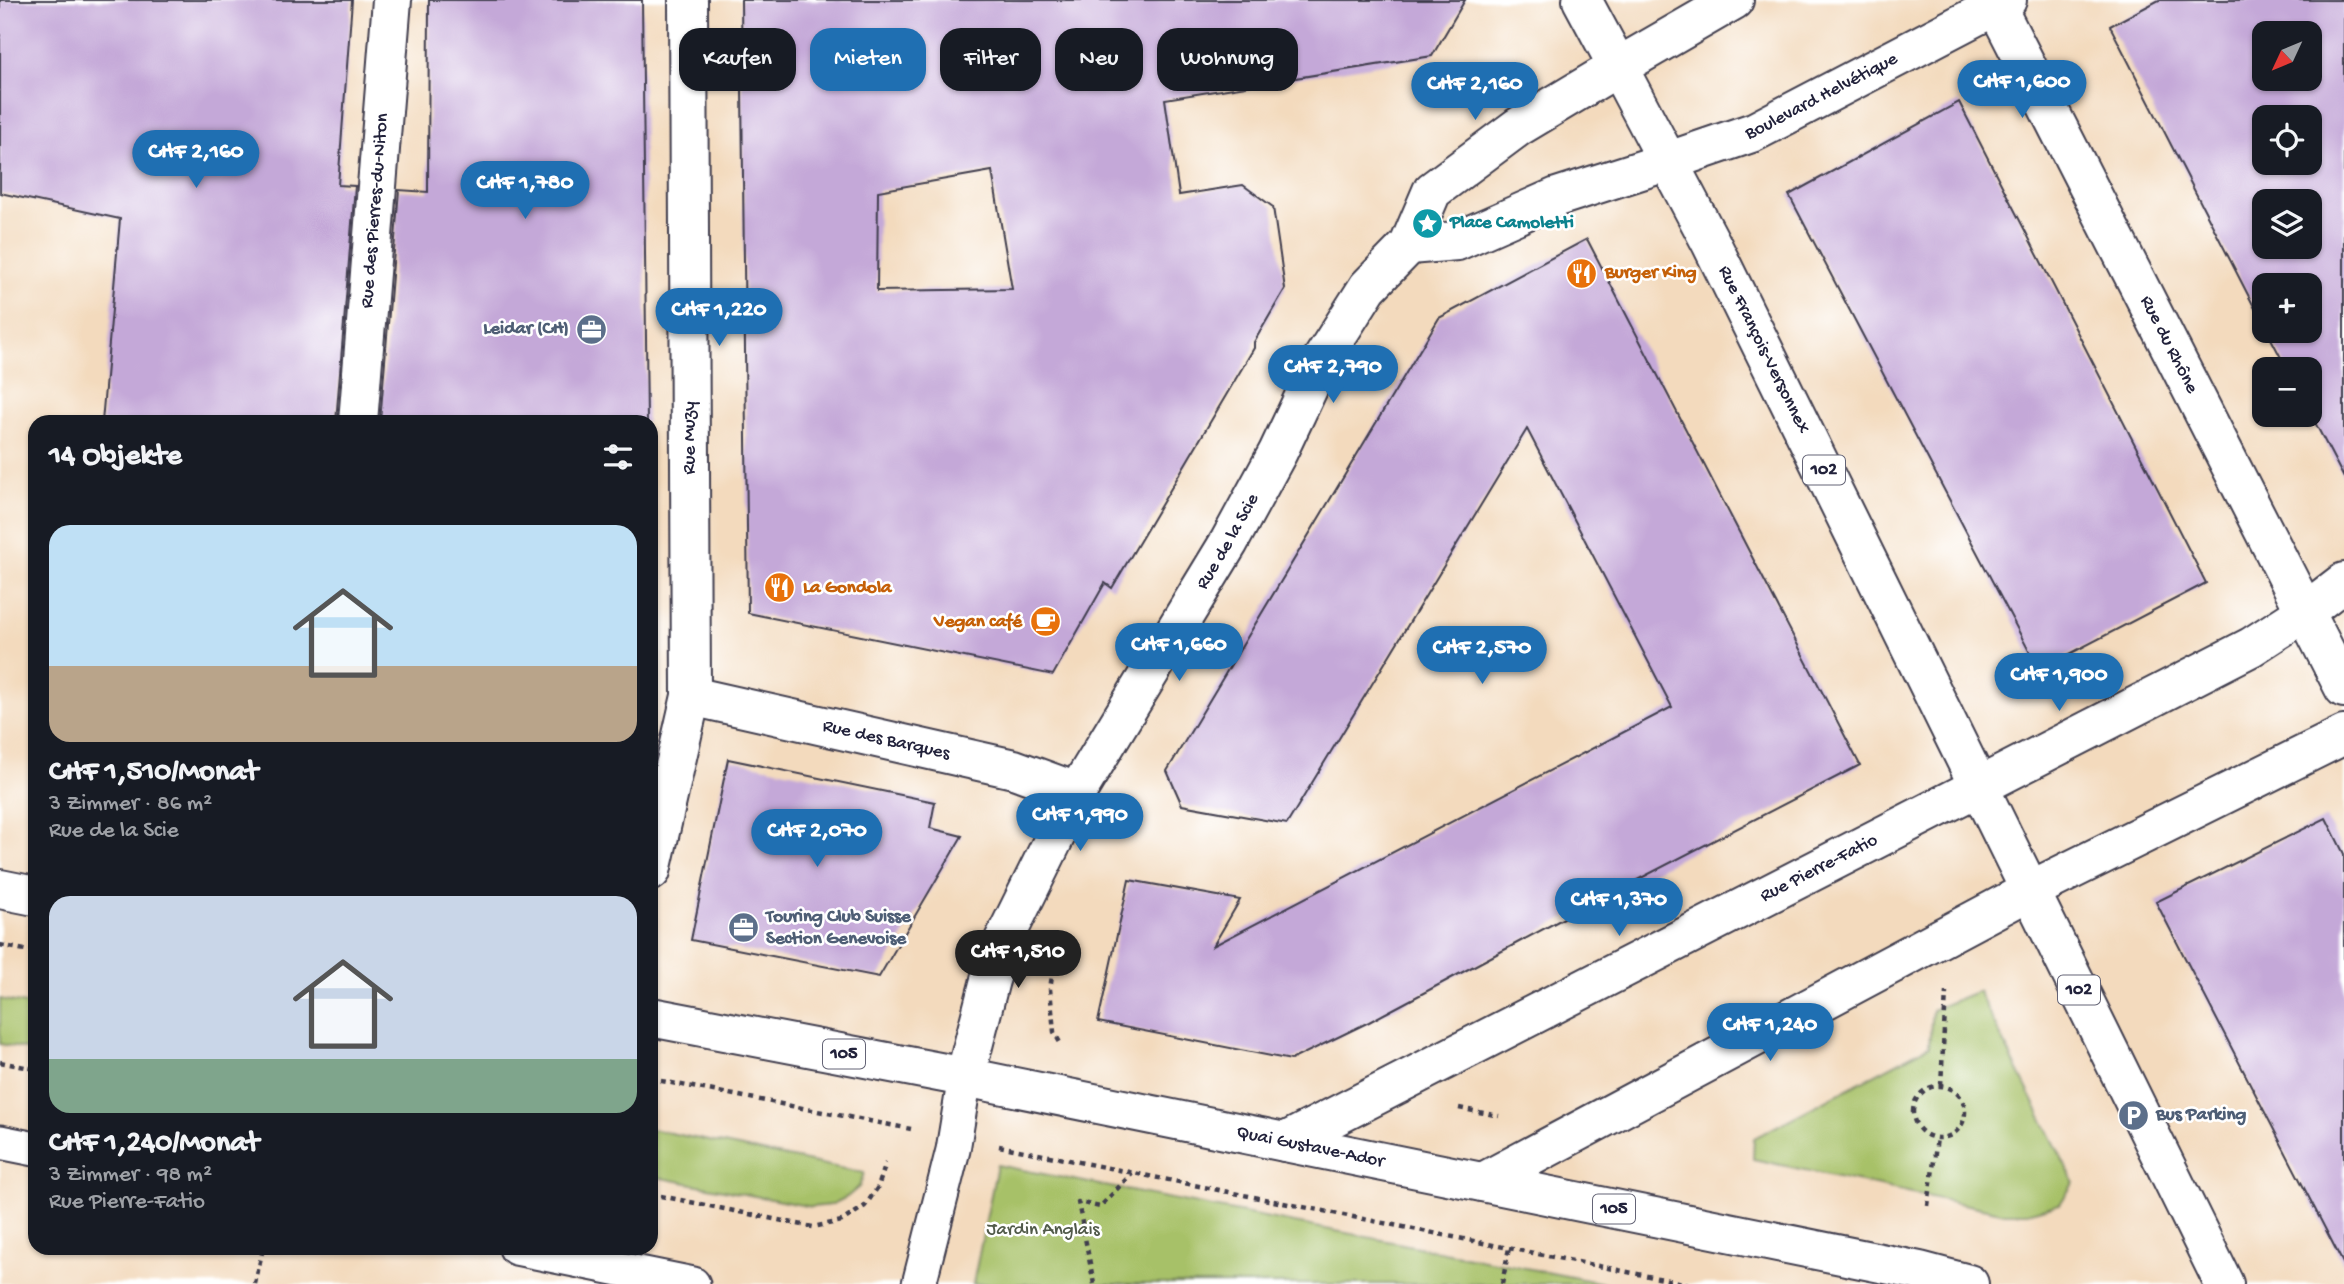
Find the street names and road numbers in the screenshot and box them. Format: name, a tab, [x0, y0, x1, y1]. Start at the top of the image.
street label: Boulevard Helvétique	[1742, 47, 1902, 146]
street label: Rue des Pierres-du-Niton	[356, 112, 394, 309]
street label: Rue François-Versonnex	[1712, 262, 1815, 438]
street label: Rue du Rhône	[2134, 292, 2203, 398]
street label: Rue Muzy	[679, 401, 702, 475]
road number: 102	[1803, 456, 1845, 484]
street label: Rue de la Scie	[1191, 489, 1265, 594]
street label: Rue des Barques	[820, 715, 953, 766]
street label: Rue Pierre-Fatio	[1756, 829, 1882, 908]
road number: 102	[2058, 975, 2100, 1004]
road number: 105	[823, 1040, 865, 1069]
street label: Quai Gustave-Ador	[1234, 1121, 1388, 1174]
road number: 105	[1593, 1194, 1635, 1224]

